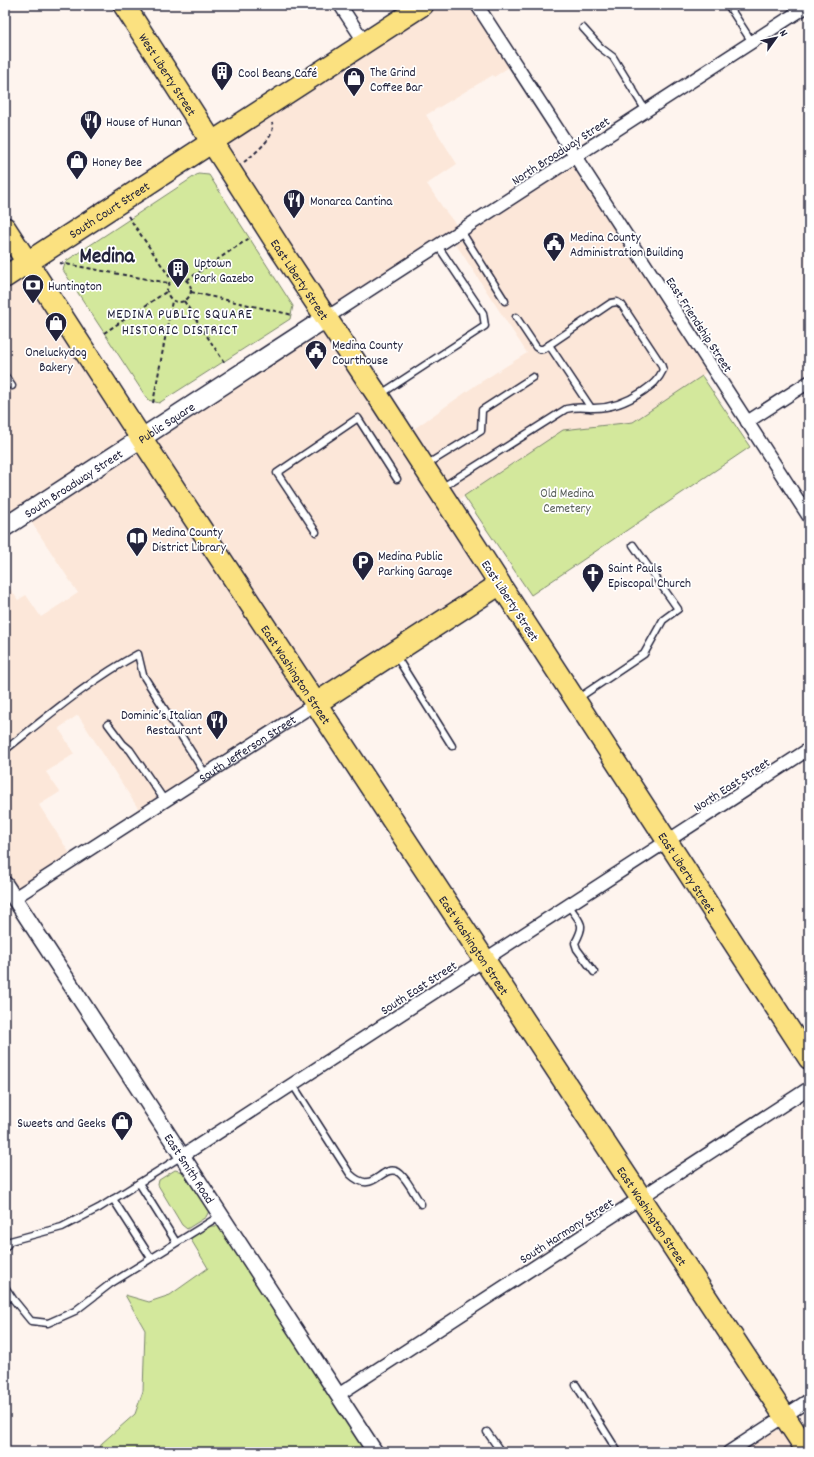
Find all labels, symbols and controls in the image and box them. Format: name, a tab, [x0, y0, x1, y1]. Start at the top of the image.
north arrow	[756, 18, 796, 58]
text: N	[775, 27, 791, 41]
street label: West Liberty Street	[132, 30, 200, 121]
building icon: Cool Beans Café	[209, 59, 235, 92]
place label: The Grind Coffee Bar	[370, 64, 423, 98]
place label: Cool Beans Café	[238, 65, 318, 84]
shop icon: The Grind Coffee Bar	[341, 65, 367, 98]
restaurant icon: House of Hunan	[78, 108, 104, 141]
street label: North Broadway Street	[508, 113, 615, 191]
place label: House of Hunan	[106, 114, 182, 133]
shop icon: Honey Bee	[64, 148, 90, 181]
place label: Honey Bee	[92, 154, 142, 173]
street label: South Court Street	[66, 178, 155, 245]
restaurant icon: Monarca Cantina	[281, 187, 307, 220]
place label: Monarca Cantina	[310, 193, 393, 212]
place label: Medina County Administration Building	[570, 229, 684, 263]
public building icon: Medina County Administration Building	[541, 230, 567, 263]
street label: East Liberty Street	[264, 236, 332, 325]
district label: Medina	[80, 243, 136, 273]
place label: Uptown Park Gazebo	[194, 255, 254, 289]
building icon: Uptown Park Gazebo	[165, 256, 191, 289]
bank icon: Huntington	[20, 272, 46, 305]
street label: East Friendship Street	[660, 274, 736, 377]
place label: Huntington	[48, 278, 102, 297]
district label: MEDINA PUBLIC SQUARE HISTORIC DISTRICT	[107, 305, 253, 341]
shop icon: Oneluckydog Bakery	[43, 310, 69, 343]
place label: Medina County Courthouse	[332, 337, 404, 371]
public building icon: Medina County Courthouse	[303, 338, 329, 371]
place label: Oneluckydog Bakery	[25, 344, 87, 378]
street label: Public Square	[135, 399, 200, 450]
street label: South Broadway Street	[21, 446, 127, 524]
park label: Old Medina Cemetery	[540, 485, 595, 519]
place label: Medina County District Library	[152, 524, 227, 558]
library icon: Medina County District Library	[124, 525, 150, 558]
place label: Medina Public Parking Garage	[378, 548, 452, 582]
parking icon: Medina Public Parking Garage	[350, 549, 376, 582]
street label: East Liberty Street	[475, 557, 543, 646]
place label: Saint Pauls Episcopal Church	[608, 560, 691, 594]
church icon: Saint Pauls Episcopal Church	[580, 561, 606, 594]
street label: East Washington Street	[255, 622, 334, 729]
place label: Dominic’s Italian Restaurant	[121, 707, 202, 741]
restaurant icon: Dominic’s Italian Restaurant	[204, 708, 230, 741]
street label: South Jefferson Street	[196, 711, 301, 789]
street label: North East Street	[690, 754, 774, 818]
street label: East Liberty Street	[652, 829, 719, 918]
street label: East Washington Street	[433, 893, 512, 1000]
street label: South East Street	[377, 957, 461, 1021]
shop icon: Sweets and Geeks	[109, 1109, 135, 1142]
place label: Sweets and Geeks	[17, 1115, 106, 1134]
street label: East Smith Road	[158, 1131, 218, 1208]
street label: East Washington Street	[611, 1163, 690, 1271]
street label: South Harmony Street	[516, 1194, 618, 1270]

